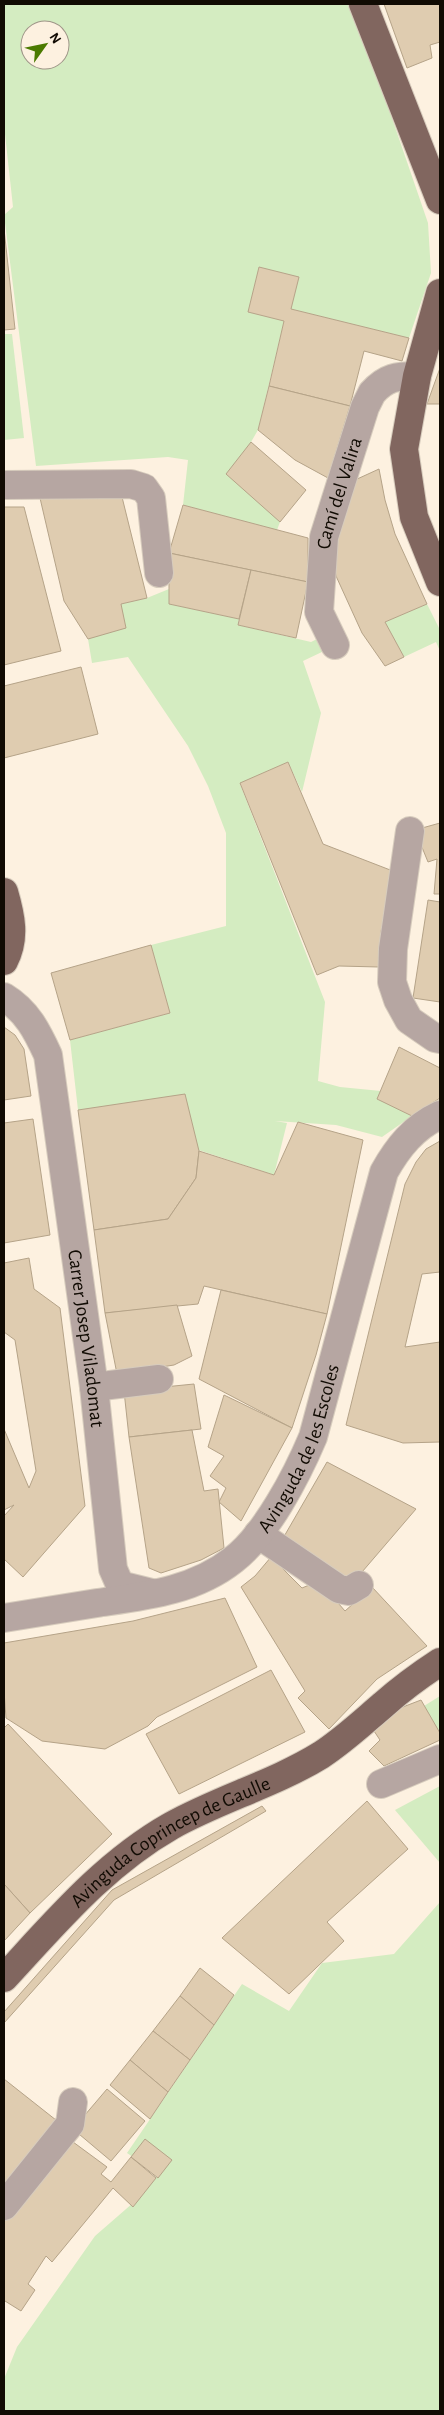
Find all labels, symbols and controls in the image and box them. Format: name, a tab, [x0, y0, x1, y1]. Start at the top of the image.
north arrow	[20, 20, 70, 70]
text: N	[47, 31, 64, 46]
street label: Camí del Valira	[314, 435, 366, 550]
street label: Carrer Josep Viladomat	[64, 1248, 107, 1429]
street label: Avinguda de les Escoles	[254, 1362, 343, 1537]
street label: Avinguda Coprincep de Gaulle	[67, 1773, 273, 1912]

